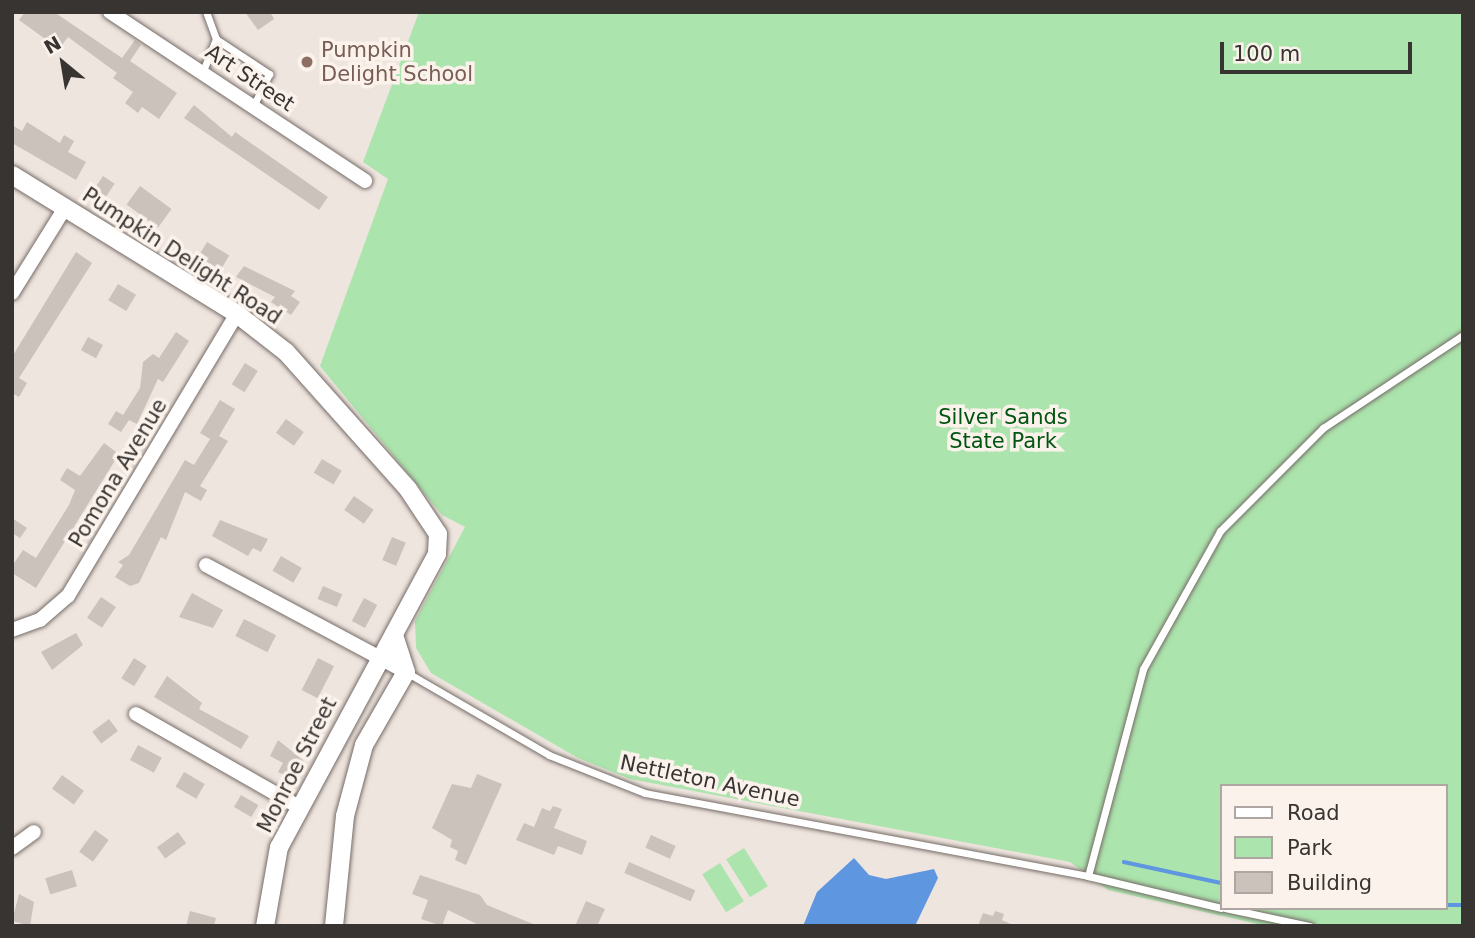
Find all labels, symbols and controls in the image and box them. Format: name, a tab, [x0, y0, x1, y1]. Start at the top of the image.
north arrow	[28, 28, 98, 98]
scale bar	[1223, 28, 1416, 72]
text: N	[40, 31, 65, 58]
place label: Pumpkin Delight School	[321, 37, 473, 87]
street label: Art Street	[201, 39, 299, 117]
text: 100 m	[1233, 42, 1300, 66]
marker: Pumpkin Delight School	[299, 54, 315, 70]
street label: Pumpkin Delight Road	[78, 182, 286, 330]
street label: Pomona Avenue	[64, 394, 172, 552]
park label: Silver Sands State Park	[938, 404, 1068, 454]
street label: Monroe Street	[252, 693, 342, 837]
street label: Nettleton Avenue	[618, 750, 802, 812]
legend	[1220, 784, 1447, 910]
text: Road	[1287, 801, 1340, 825]
text: Park	[1287, 836, 1332, 860]
text: Building	[1287, 871, 1372, 895]

